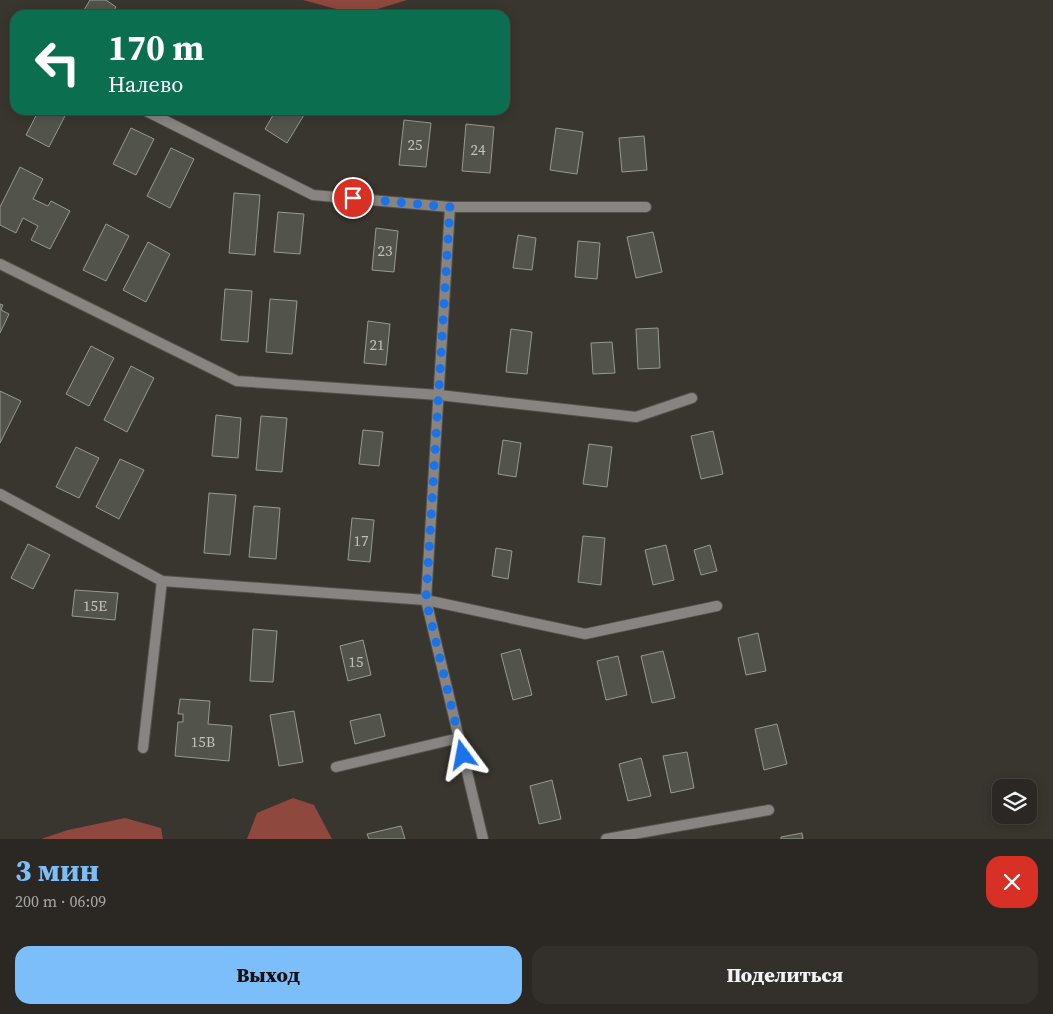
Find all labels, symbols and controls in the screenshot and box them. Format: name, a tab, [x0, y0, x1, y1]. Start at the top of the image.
text: 170 m	[108, 24, 204, 72]
icon: left	[25, 30, 90, 95]
text: Налево	[108, 69, 183, 99]
house number: 25	[407, 134, 423, 155]
house number: 24	[470, 139, 486, 160]
pin	[332, 177, 374, 219]
icon: arrive	[339, 184, 367, 212]
house number: 23	[377, 240, 393, 261]
house number: 21	[369, 334, 385, 355]
house number: 17	[353, 530, 369, 551]
house number: 15Е	[83, 595, 107, 616]
house number: 15	[348, 651, 364, 672]
position arrow	[436, 728, 488, 780]
house number: 15В	[191, 731, 215, 752]
map controls	[992, 779, 1037, 824]
button: layers	[992, 779, 1037, 824]
text: 3 мин	[15, 850, 99, 891]
button: close	[986, 856, 1038, 908]
text: 200 m · 06:09	[15, 890, 106, 912]
button: Выход	[15, 946, 522, 1004]
button: Поделиться	[532, 946, 1038, 1004]

